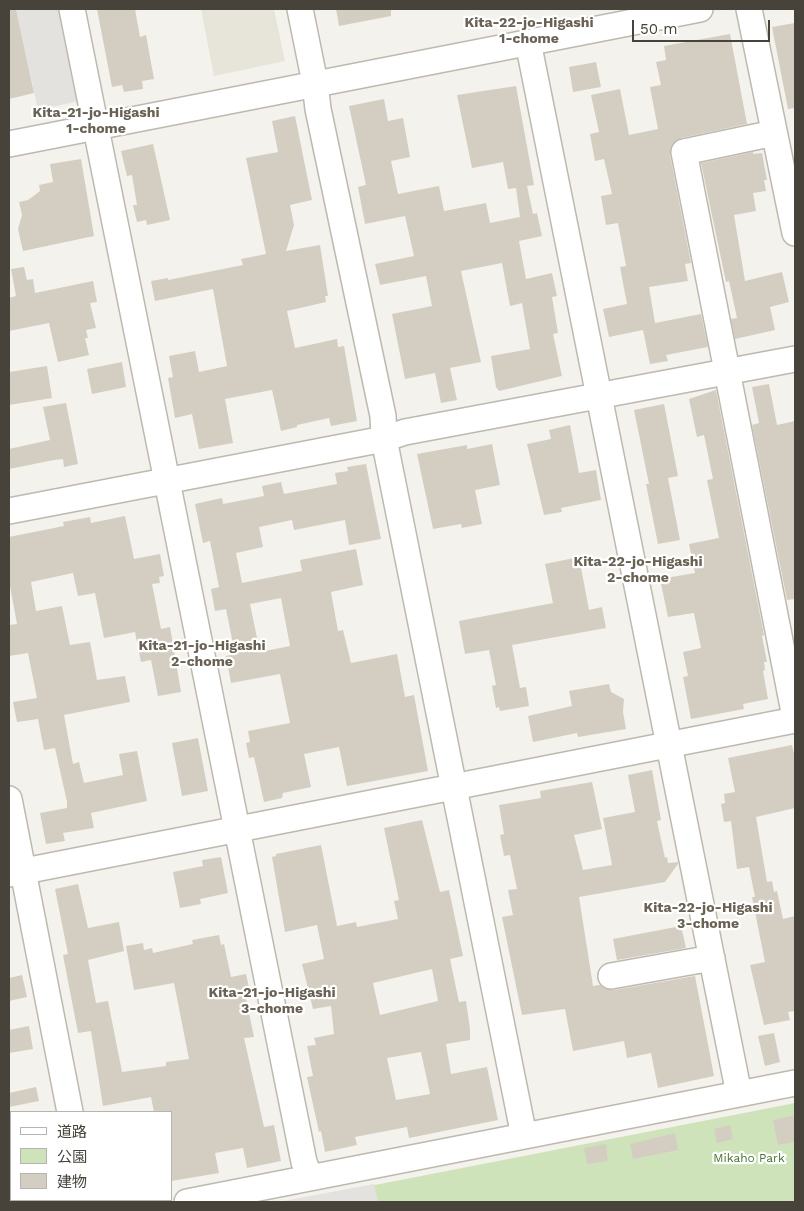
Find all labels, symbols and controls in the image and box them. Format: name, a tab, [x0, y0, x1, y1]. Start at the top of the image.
scale bar	[634, 10, 772, 42]
district label: Kita-22-jo-Higashi 1-chome	[464, 15, 594, 48]
text: 50 m	[640, 20, 677, 38]
district label: Kita-21-jo-Higashi 1-chome	[33, 105, 159, 138]
district label: Kita-22-jo-Higashi 2-chome	[573, 554, 703, 586]
district label: Kita-21-jo-Higashi 2-chome	[139, 638, 265, 670]
district label: Kita-22-jo-Higashi 3-chome	[643, 900, 773, 932]
district label: Kita-21-jo-Higashi 3-chome	[209, 985, 335, 1018]
legend	[10, 1111, 172, 1201]
text: 道路	[57, 1123, 87, 1141]
text: 公園	[57, 1148, 87, 1166]
park label: Mikaho Park	[713, 1151, 785, 1165]
text: 建物	[57, 1173, 87, 1191]

